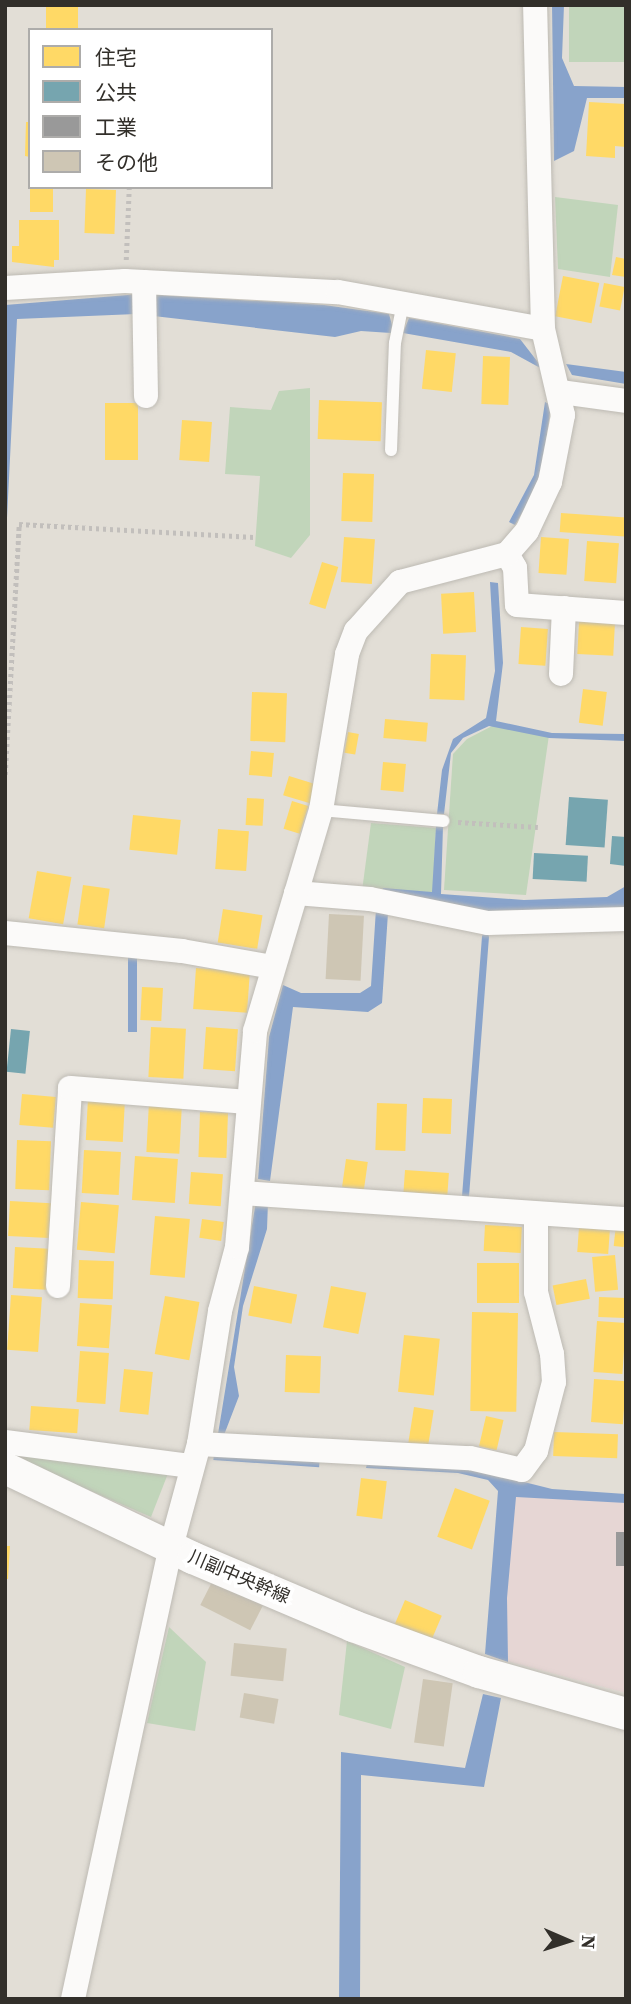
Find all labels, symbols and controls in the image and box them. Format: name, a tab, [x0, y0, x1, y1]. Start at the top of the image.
legend	[28, 28, 273, 189]
text: 住宅	[95, 43, 137, 72]
text: 公共	[95, 78, 137, 107]
text: 工業	[95, 113, 137, 142]
text: その他	[95, 148, 158, 177]
street label: 川副中央幹線	[185, 1546, 293, 1608]
north arrow	[533, 1906, 603, 1976]
text: N	[576, 1935, 602, 1950]

